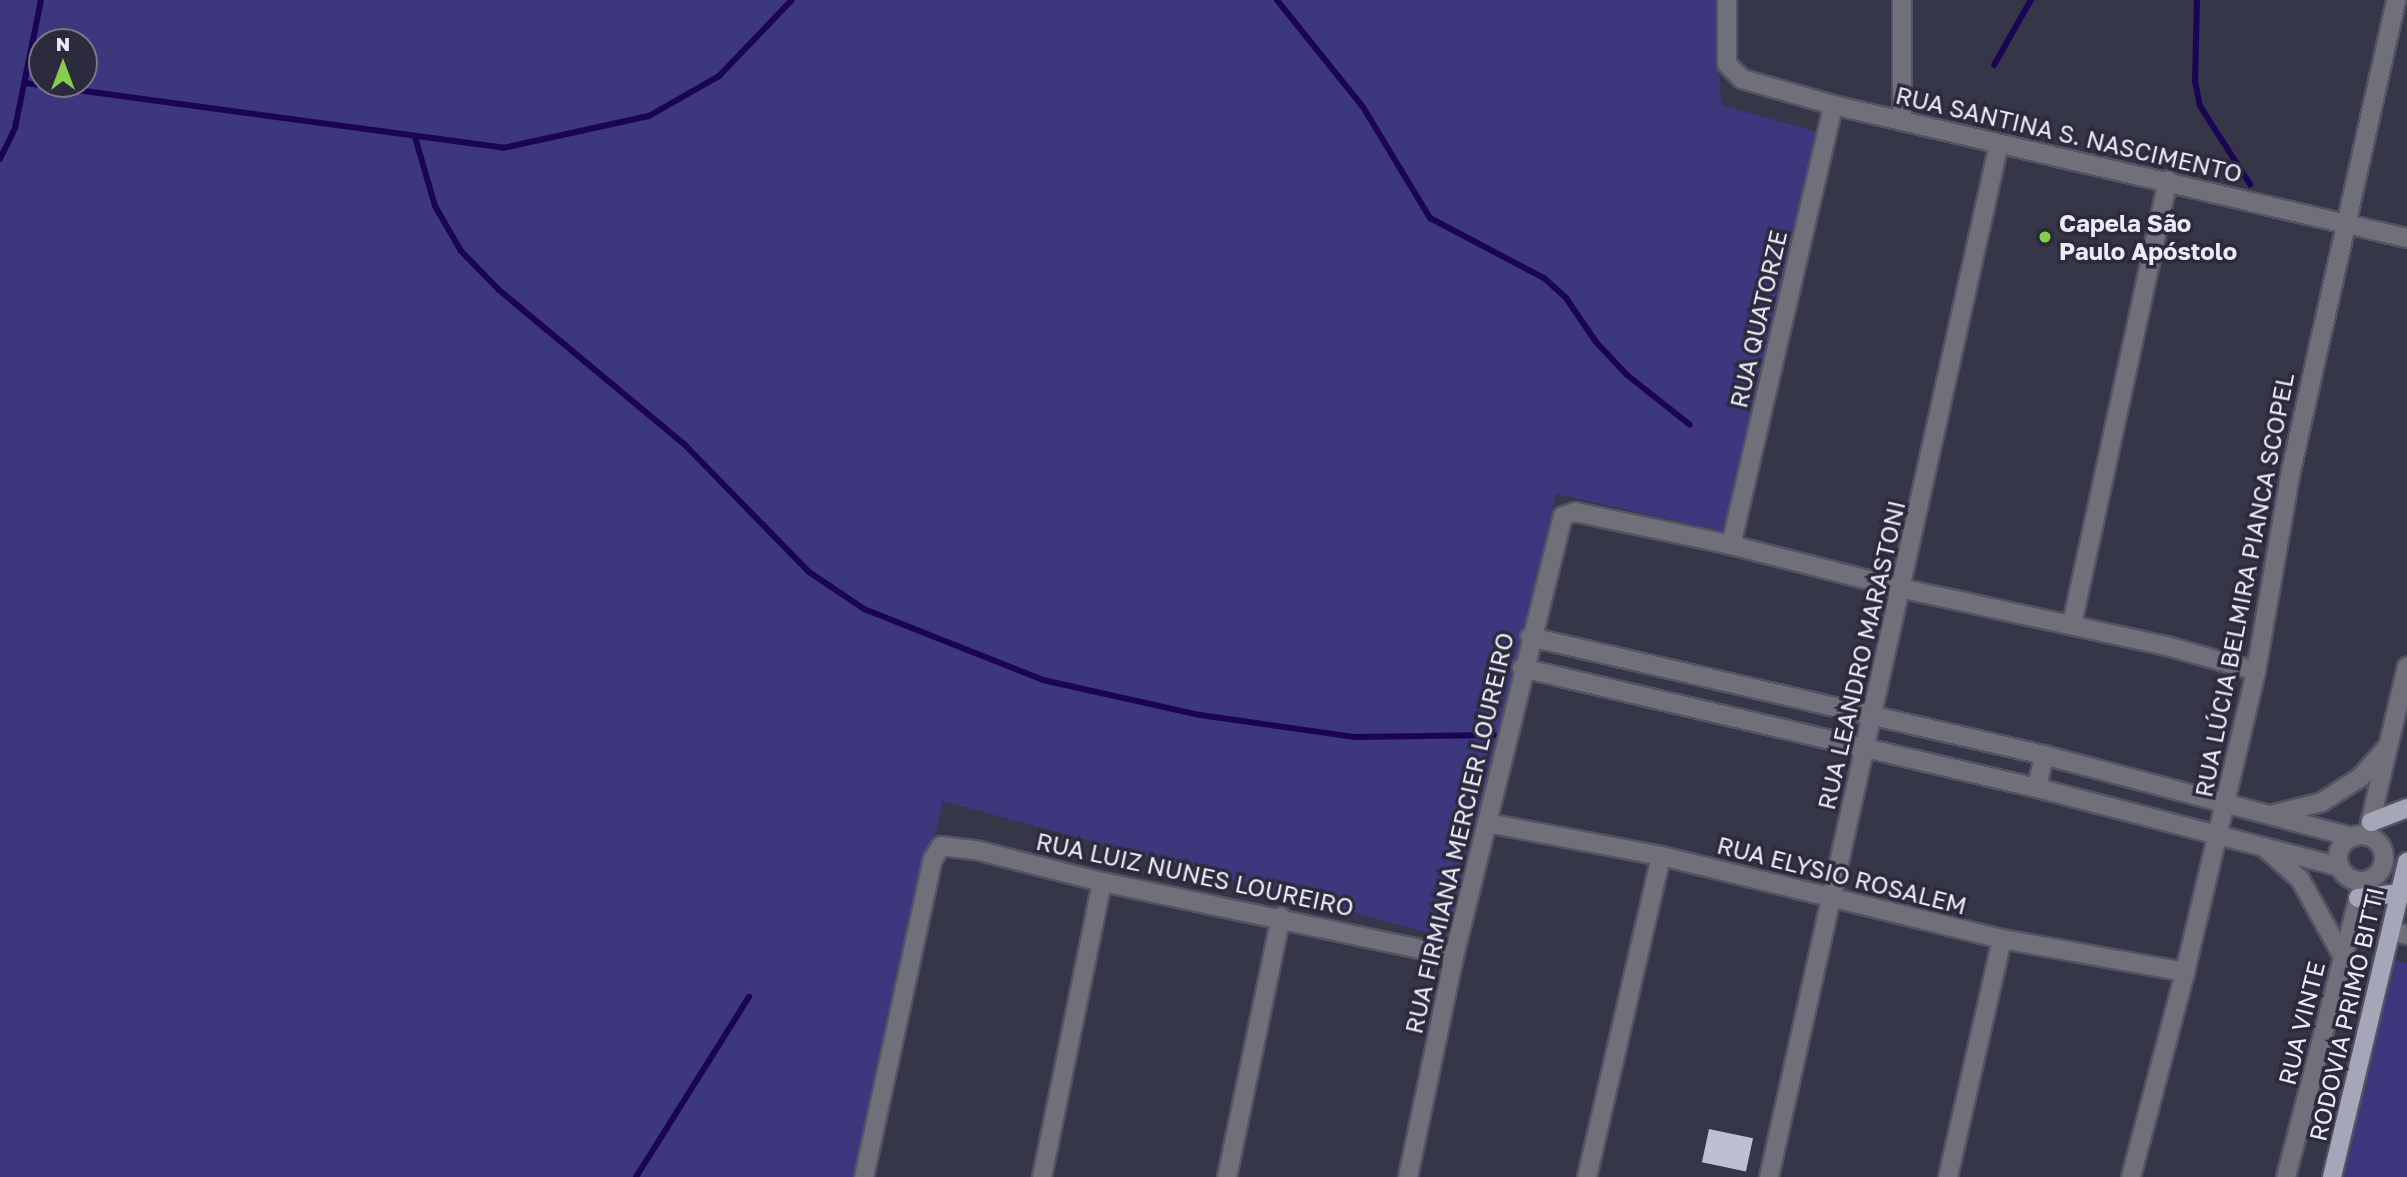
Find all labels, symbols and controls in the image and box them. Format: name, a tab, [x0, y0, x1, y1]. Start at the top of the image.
north arrow	[28, 28, 98, 98]
text: N	[56, 32, 70, 55]
street label: RUA SANTINA S. NASCIMENTO	[1893, 80, 2245, 188]
place label: Capela São Paulo Apóstolo	[2059, 209, 2237, 265]
street label: RUA QUATORZE	[1724, 227, 1792, 411]
marker: Capela São Paulo Apóstolo	[2037, 229, 2053, 245]
street label: RUA LÚCIA BELMIRA PIANCA SCOPEL	[2189, 371, 2299, 799]
street label: RUA LEANDRO MARASTONI	[1811, 498, 1911, 812]
street label: RUA FIRMIANA MERCIER LOUREIRO	[1399, 630, 1519, 1036]
street label: RUA LUIZ NUNES LOUREIRO	[1034, 826, 1356, 922]
street label: RUA ELYSIO ROSALEM	[1714, 830, 1970, 920]
street label: RODOVIA PRIMO BITTI	[2303, 884, 2389, 1144]
street label: RUA VINTE	[2272, 958, 2330, 1088]

